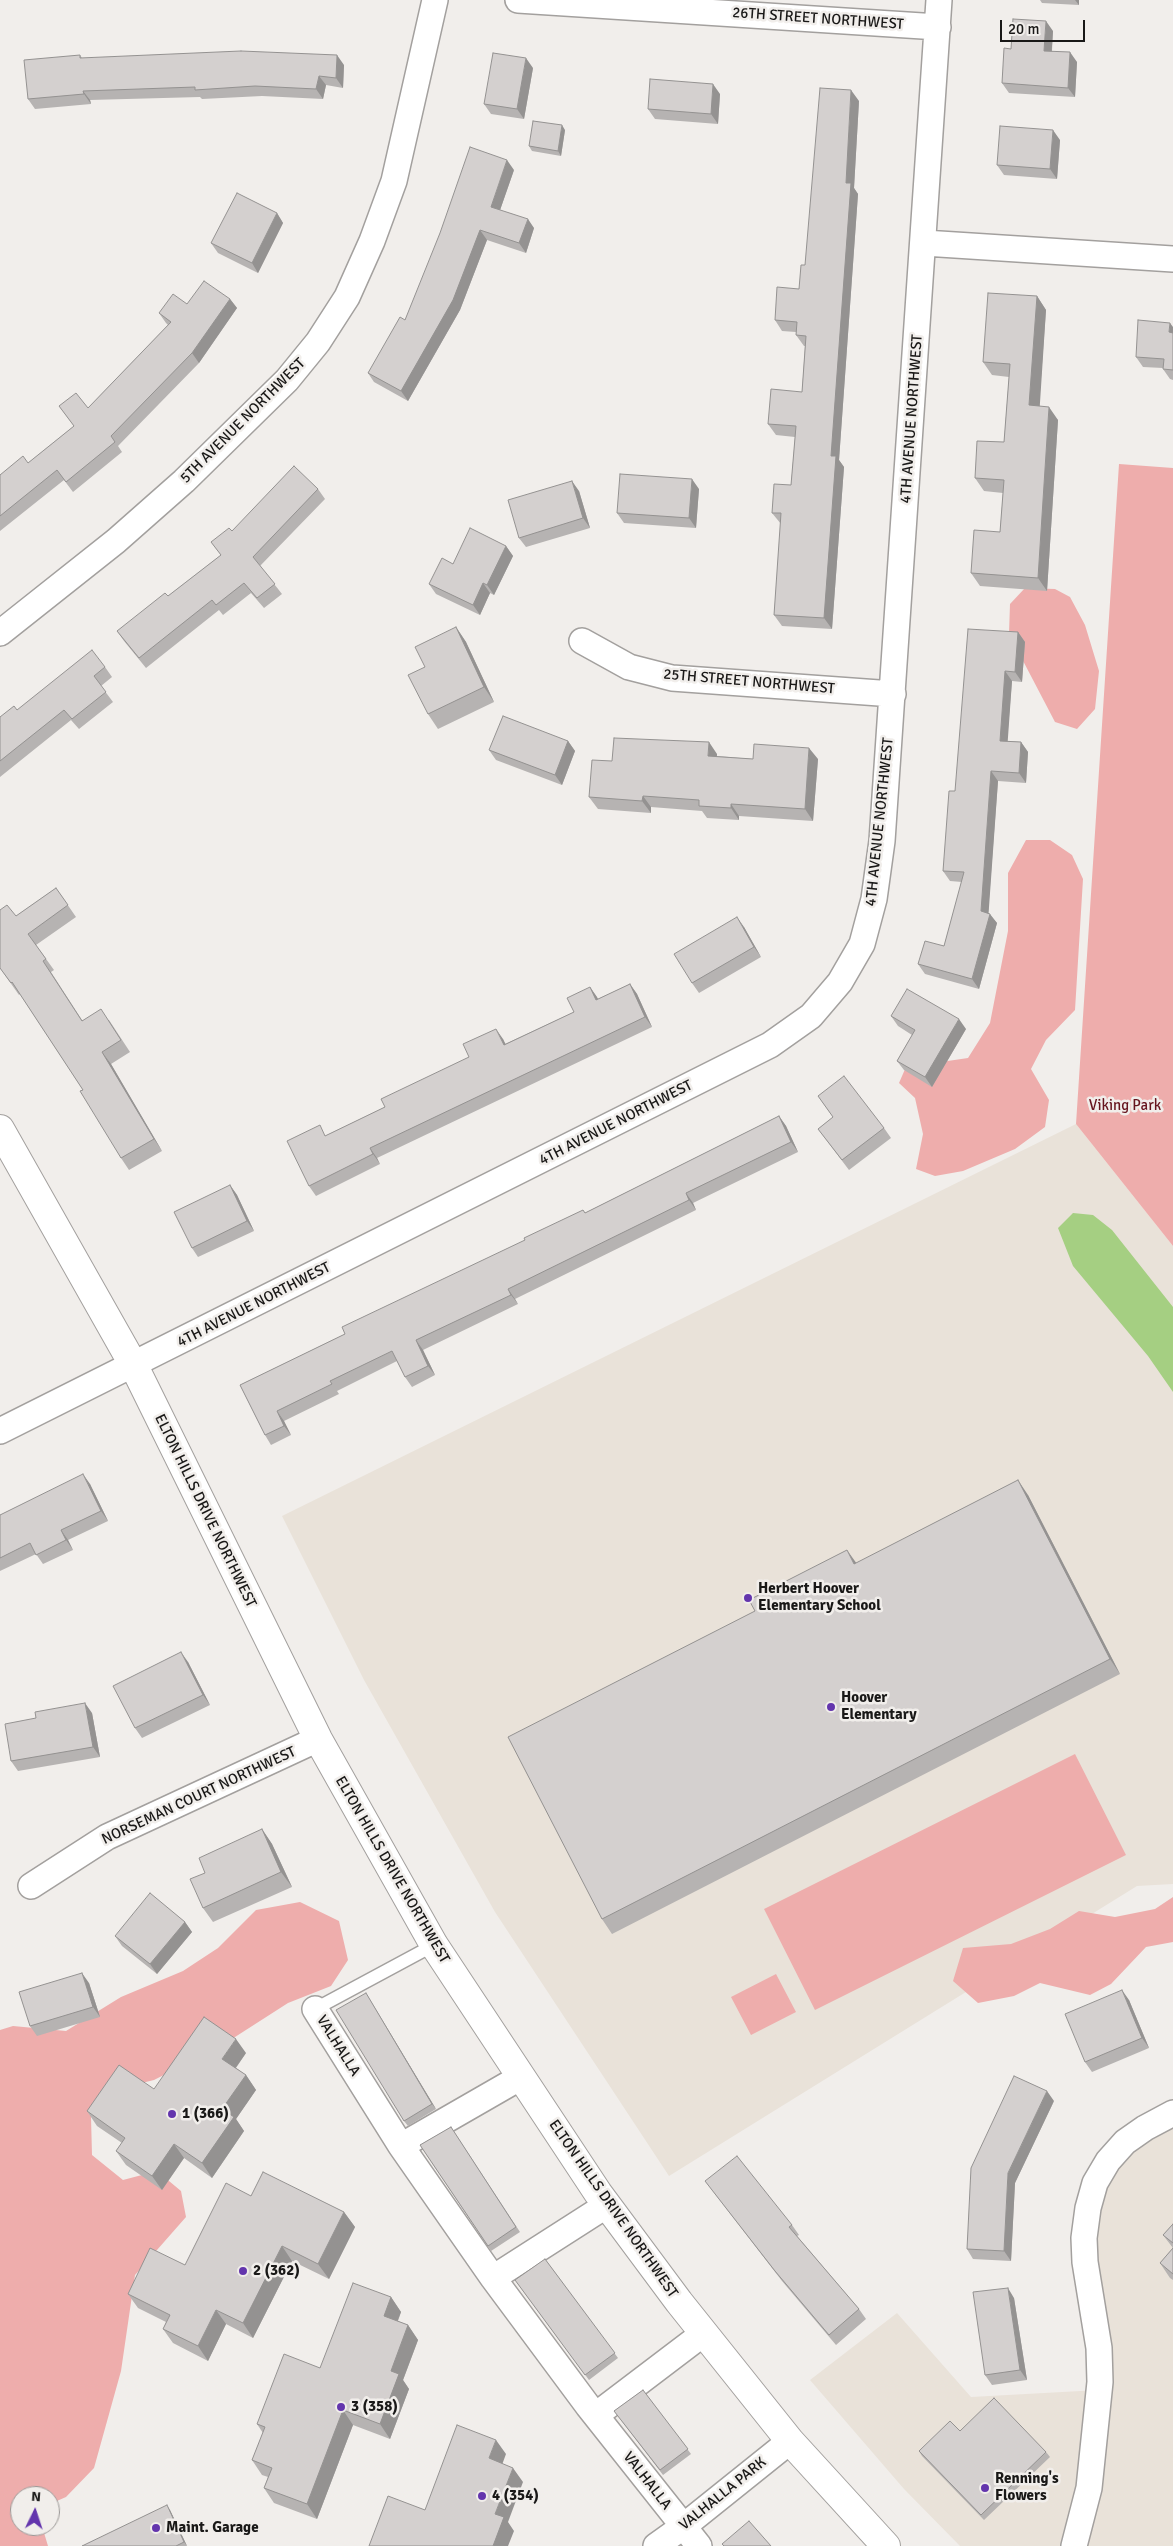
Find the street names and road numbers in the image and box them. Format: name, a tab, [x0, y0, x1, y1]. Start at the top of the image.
street label: 26TH STREET NORTHWEST	[732, 4, 904, 34]
street label: 4TH AVENUE NORTHWEST	[897, 334, 927, 504]
street label: 5TH AVENUE NORTHWEST	[177, 355, 309, 487]
street label: 25TH STREET NORTHWEST	[663, 666, 835, 698]
street label: 4TH AVENUE NORTHWEST	[862, 737, 898, 907]
street label: 4TH AVENUE NORTHWEST	[536, 1077, 696, 1169]
street label: 4TH AVENUE NORTHWEST	[174, 1259, 334, 1351]
street label: ELTON HILLS DRIVE NORTHWEST	[150, 1411, 260, 1611]
street label: NORSEMAN COURT NORTHWEST	[99, 1743, 299, 1849]
street label: ELTON HILLS DRIVE NORTHWEST	[331, 1773, 453, 1967]
street label: VALHALLA	[312, 2012, 364, 2080]
street label: ELTON HILLS DRIVE NORTHWEST	[545, 2117, 681, 2301]
street label: VALHALLA	[619, 2448, 675, 2514]
street label: VALHALLA PARK	[676, 2453, 770, 2535]

